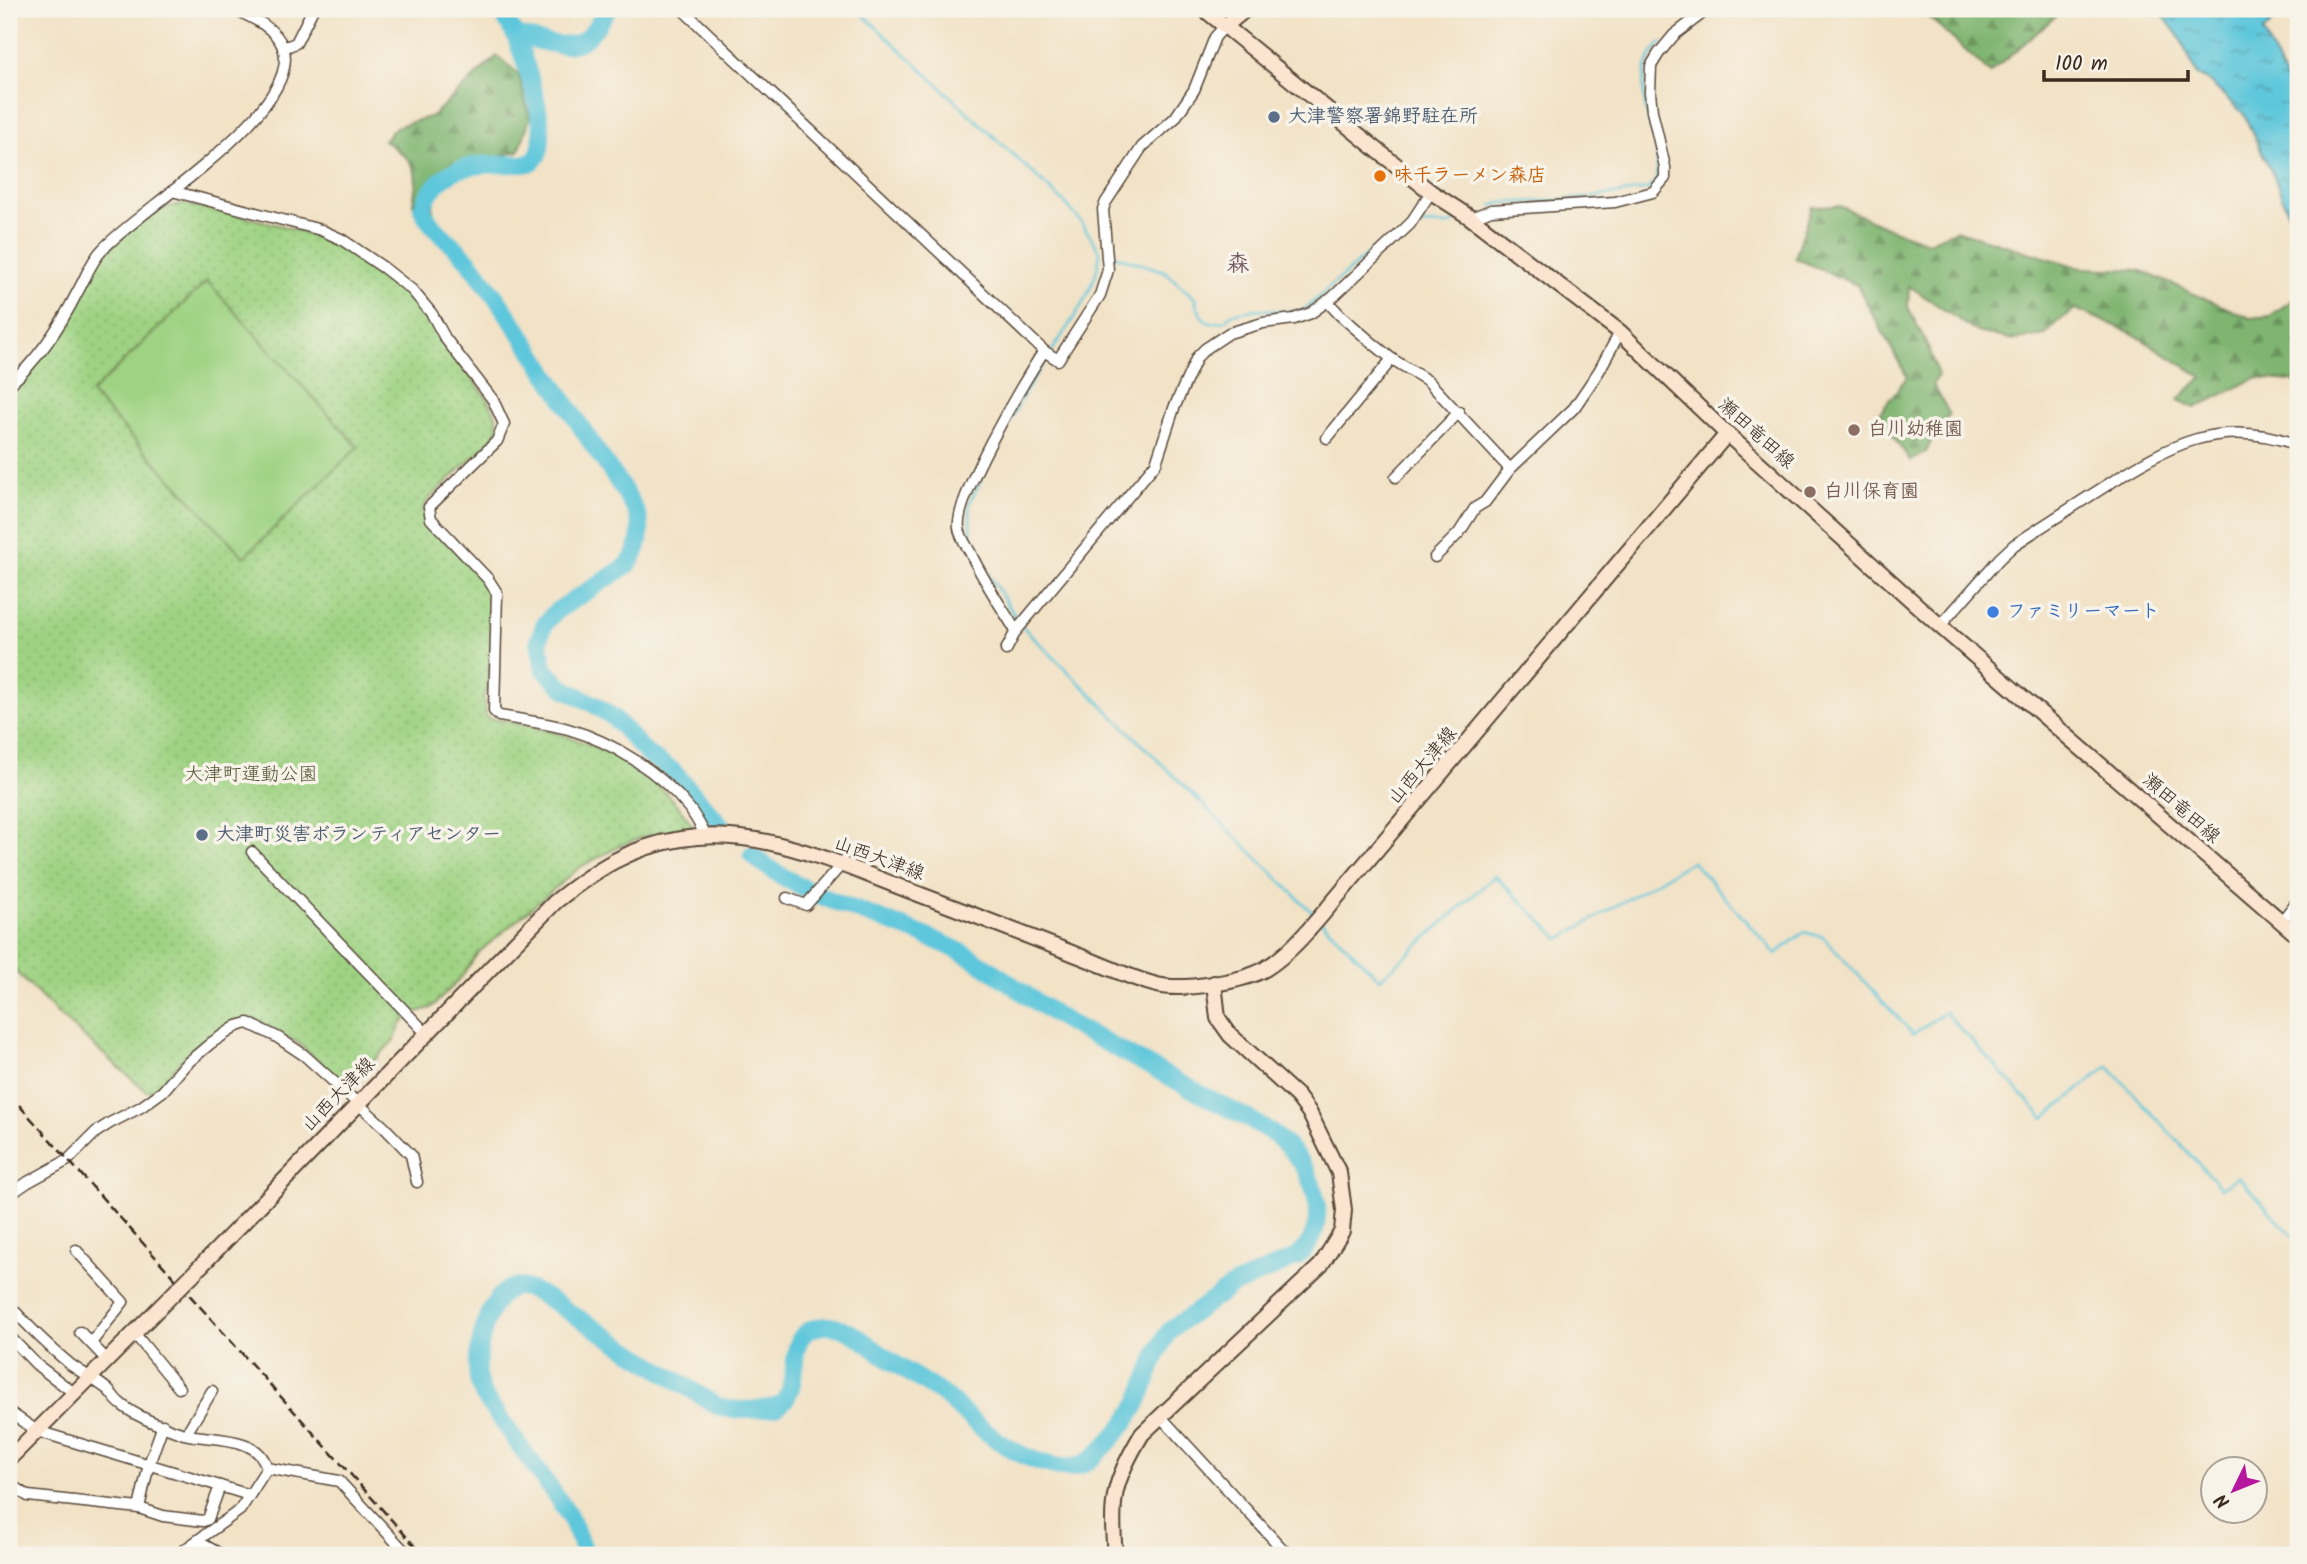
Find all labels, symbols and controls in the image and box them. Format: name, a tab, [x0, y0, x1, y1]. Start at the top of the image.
scale bar	[2044, 38, 2188, 82]
text: 100 m	[2055, 48, 2108, 81]
place label: 大津警察署錦野駐在所	[1288, 102, 1478, 132]
marker: 大津警察署錦野駐在所	[1266, 109, 1282, 125]
place label: 味千ラーメン森店	[1394, 161, 1546, 191]
marker: 味千ラーメン森店	[1372, 168, 1388, 184]
district label: 森	[1227, 247, 1250, 283]
street label: 瀬田竜田線	[1711, 391, 1801, 477]
place label: 白川幼稚園	[1868, 415, 1963, 445]
marker: 白川幼稚園	[1846, 422, 1862, 438]
place label: 白川保育園	[1824, 477, 1919, 507]
marker: 白川保育園	[1802, 484, 1818, 500]
place label: ファミリーマート	[2007, 597, 2160, 627]
marker: ファミリーマート	[1985, 604, 2001, 620]
street label: 山西大津線	[1381, 720, 1465, 812]
park label: 大津町運動公園	[184, 760, 318, 790]
street label: 瀬田竜田線	[2135, 767, 2227, 851]
place label: 大津町災害ボランティアセンター	[216, 820, 501, 850]
marker: 大津町災害ボランティアセンター	[194, 827, 210, 843]
street label: 山西大津線	[829, 829, 929, 889]
street label: 山西大津線	[295, 1050, 383, 1140]
north arrow	[2198, 1456, 2268, 1526]
text: N	[2208, 1486, 2238, 1515]

